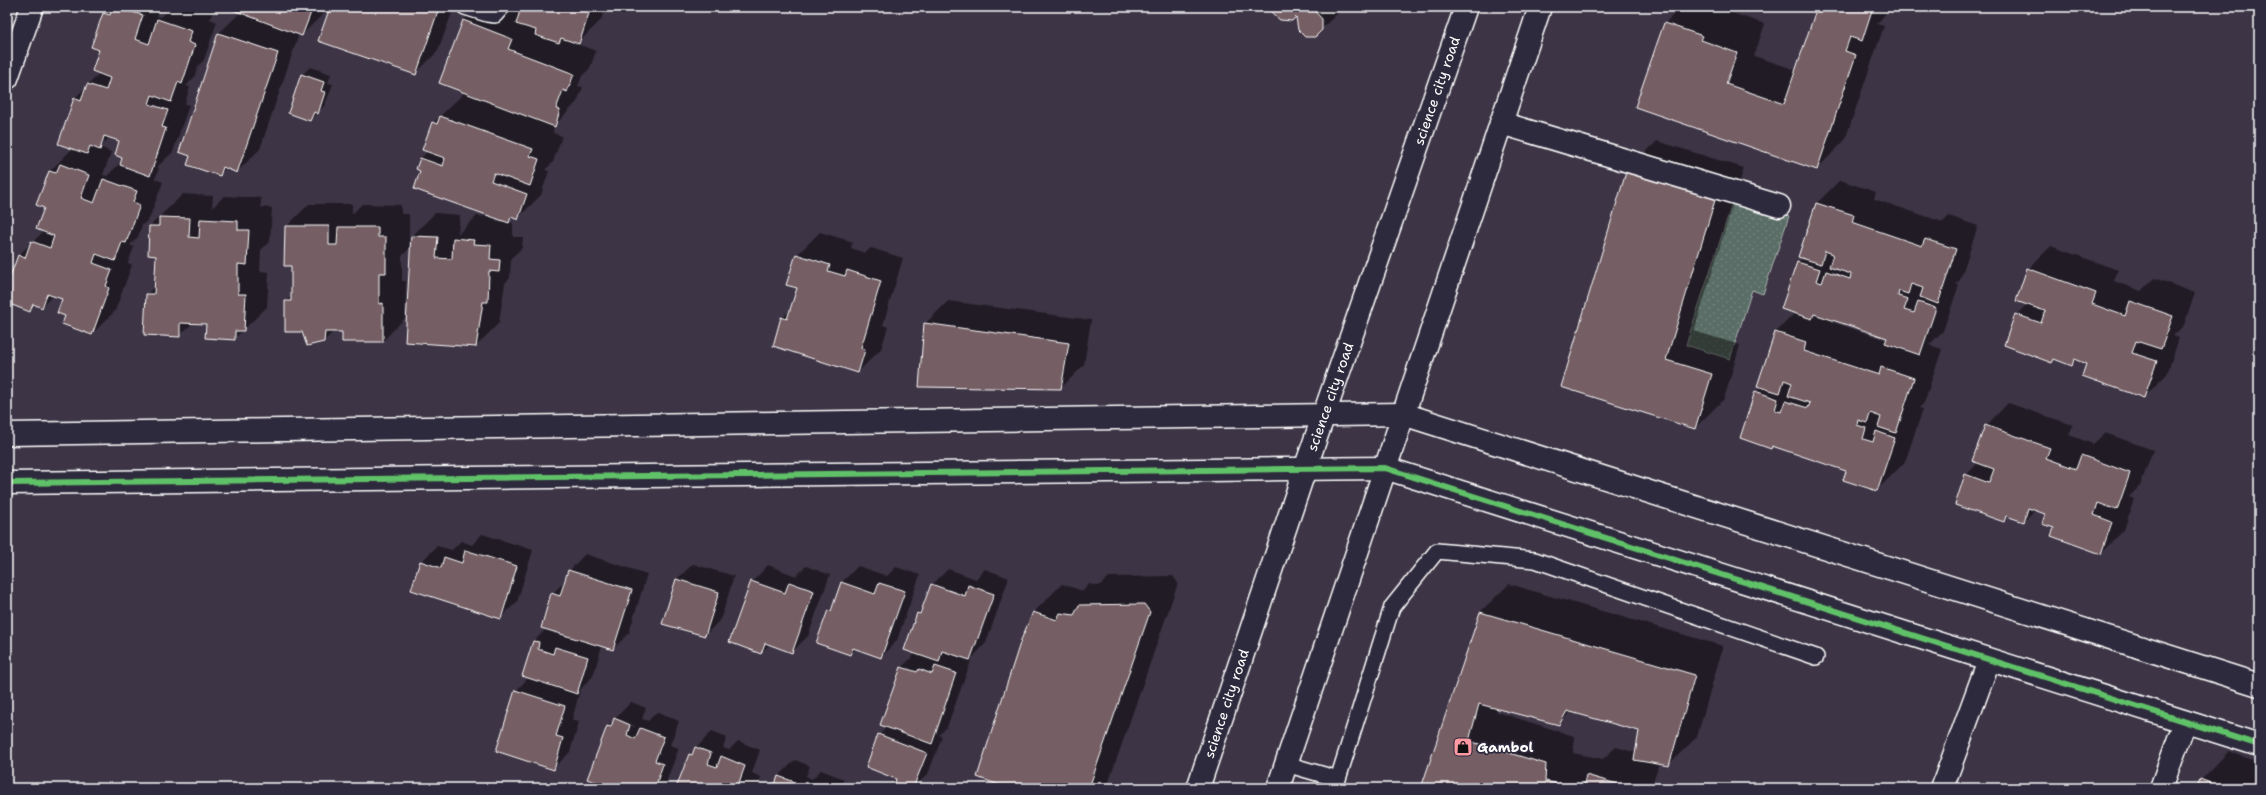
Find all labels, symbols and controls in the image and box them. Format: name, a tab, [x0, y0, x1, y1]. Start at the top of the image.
street label: science city road	[1410, 34, 1464, 148]
street label: science city road	[1303, 340, 1357, 454]
street label: science city road	[1200, 647, 1253, 761]
shop icon: Gambol	[1452, 736, 1474, 758]
place label: Gambol	[1477, 738, 1534, 756]

